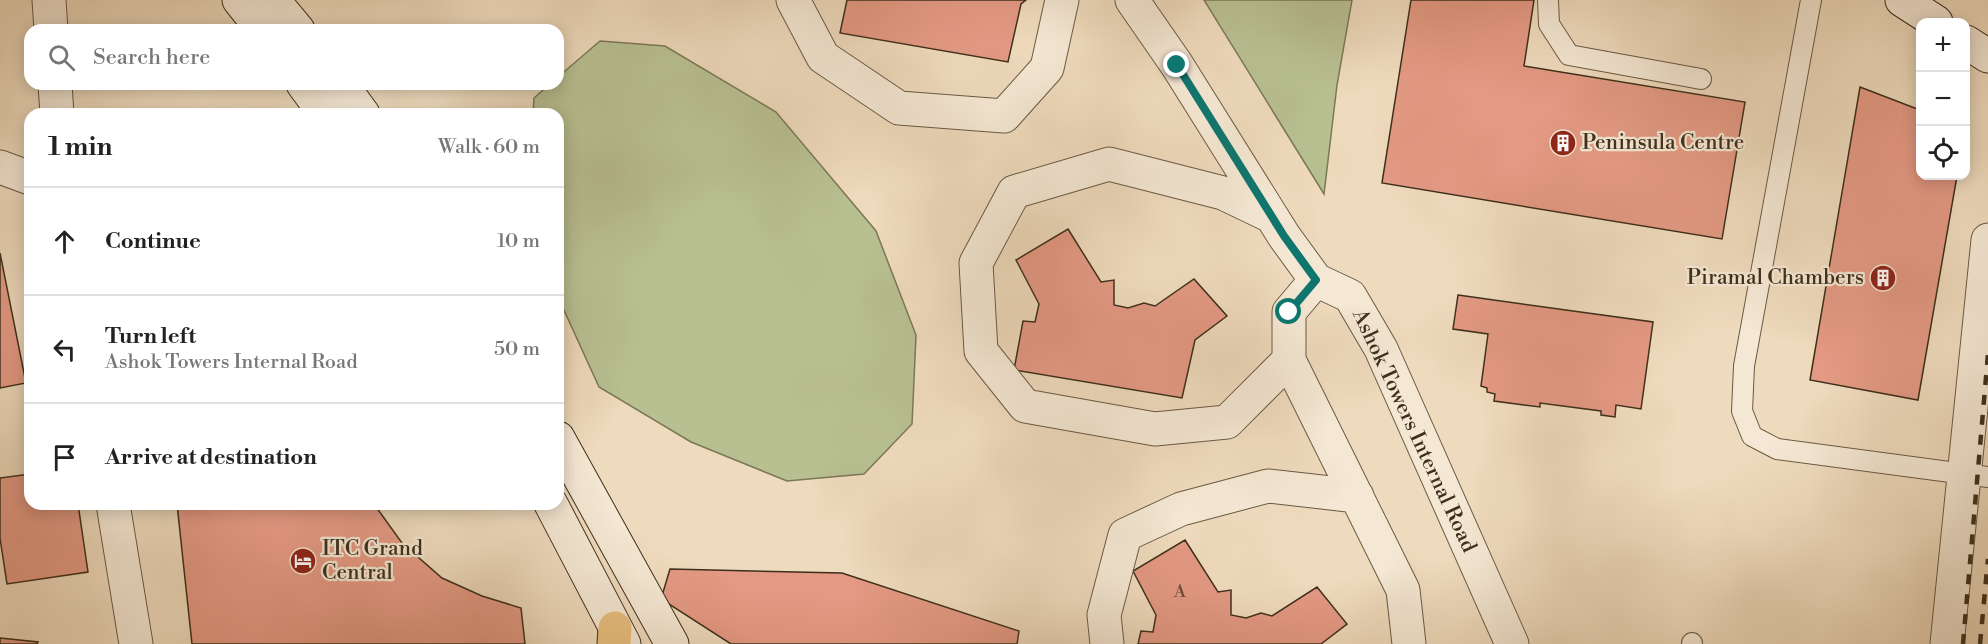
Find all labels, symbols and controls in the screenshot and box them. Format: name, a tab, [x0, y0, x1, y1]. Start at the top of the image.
map controls	[1916, 18, 1970, 180]
button: +	[1916, 18, 1970, 72]
search box	[24, 24, 564, 90]
icon: search	[45, 41, 78, 74]
text: Search here	[93, 44, 210, 71]
route end	[1163, 51, 1189, 77]
button: −	[1916, 72, 1970, 126]
button: locate	[1916, 126, 1970, 180]
building icon: Peninsula Centre	[1548, 128, 1578, 158]
place label: Peninsula Centre	[1582, 130, 1744, 156]
text: 1 min	[48, 131, 113, 163]
text: Walk · 60 m	[438, 135, 540, 160]
icon: ahead	[48, 225, 81, 258]
text: Continue	[105, 228, 201, 255]
text: 10 m	[497, 229, 540, 254]
building icon: Piramal Chambers	[1868, 263, 1898, 293]
place label: Piramal Chambers	[1687, 265, 1864, 291]
route start	[1275, 298, 1301, 324]
street label: Ashok Towers Internal Road	[1346, 304, 1482, 557]
text: Turn left	[105, 323, 196, 350]
icon: left	[48, 333, 81, 366]
text: 50 m	[494, 337, 540, 362]
text: Ashok Towers Internal Road	[105, 350, 358, 375]
icon: arrive	[48, 441, 81, 474]
text: Arrive at destination	[105, 444, 317, 471]
place label: ITC Grand Central	[322, 536, 423, 586]
hotel icon: ITC Grand Central	[288, 546, 318, 576]
house number: A	[1173, 580, 1187, 603]

